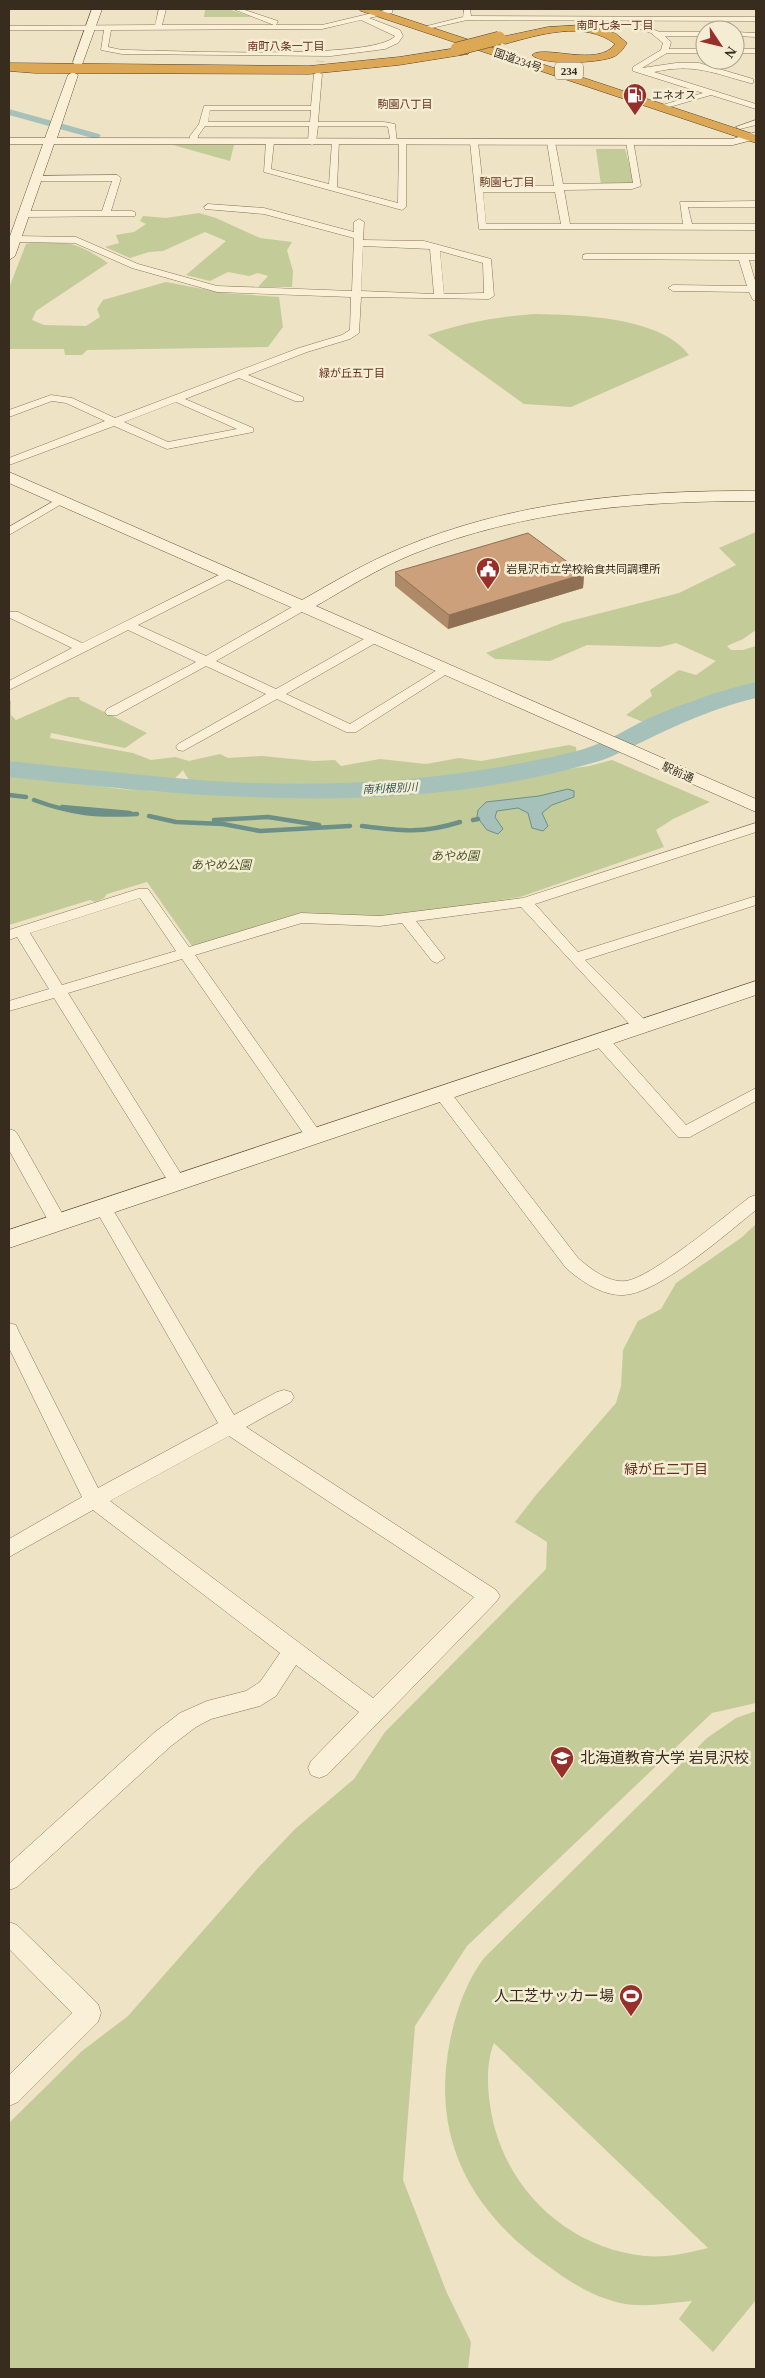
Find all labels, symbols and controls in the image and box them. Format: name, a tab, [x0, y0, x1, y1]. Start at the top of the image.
district label: 南町七条一丁目	[577, 19, 654, 31]
north arrow	[695, 20, 745, 70]
district label: 南町八条一丁目	[248, 40, 325, 52]
text: N	[721, 44, 739, 61]
street label: 国道234号	[493, 46, 543, 74]
road number: 234	[555, 62, 583, 80]
fuel station icon: エネオス	[622, 82, 648, 116]
place label: エネオス	[652, 89, 696, 101]
district label: 駒園八丁目	[378, 98, 433, 110]
district label: 駒園七丁目	[480, 176, 535, 188]
district label: 緑が丘五丁目	[319, 367, 385, 379]
public building icon: 岩見沢市立学校給食共同調理所	[475, 556, 501, 590]
place label: 岩見沢市立学校給食共同調理所	[506, 563, 661, 575]
street label: 駅前通	[660, 760, 696, 784]
water label: 南利根別川	[362, 781, 419, 795]
park label: あやめ園	[431, 849, 481, 863]
park label: あやめ公園	[191, 858, 253, 872]
district label: 緑が丘二丁目	[624, 1462, 708, 1477]
school or university icon: 北海道教育大学 岩見沢校	[549, 1745, 575, 1779]
place label: 北海道教育大学 岩見沢校	[580, 1749, 749, 1766]
sports icon: 人工芝サッカー場	[618, 1983, 644, 2017]
place label: 人工芝サッカー場	[494, 1988, 614, 2004]

